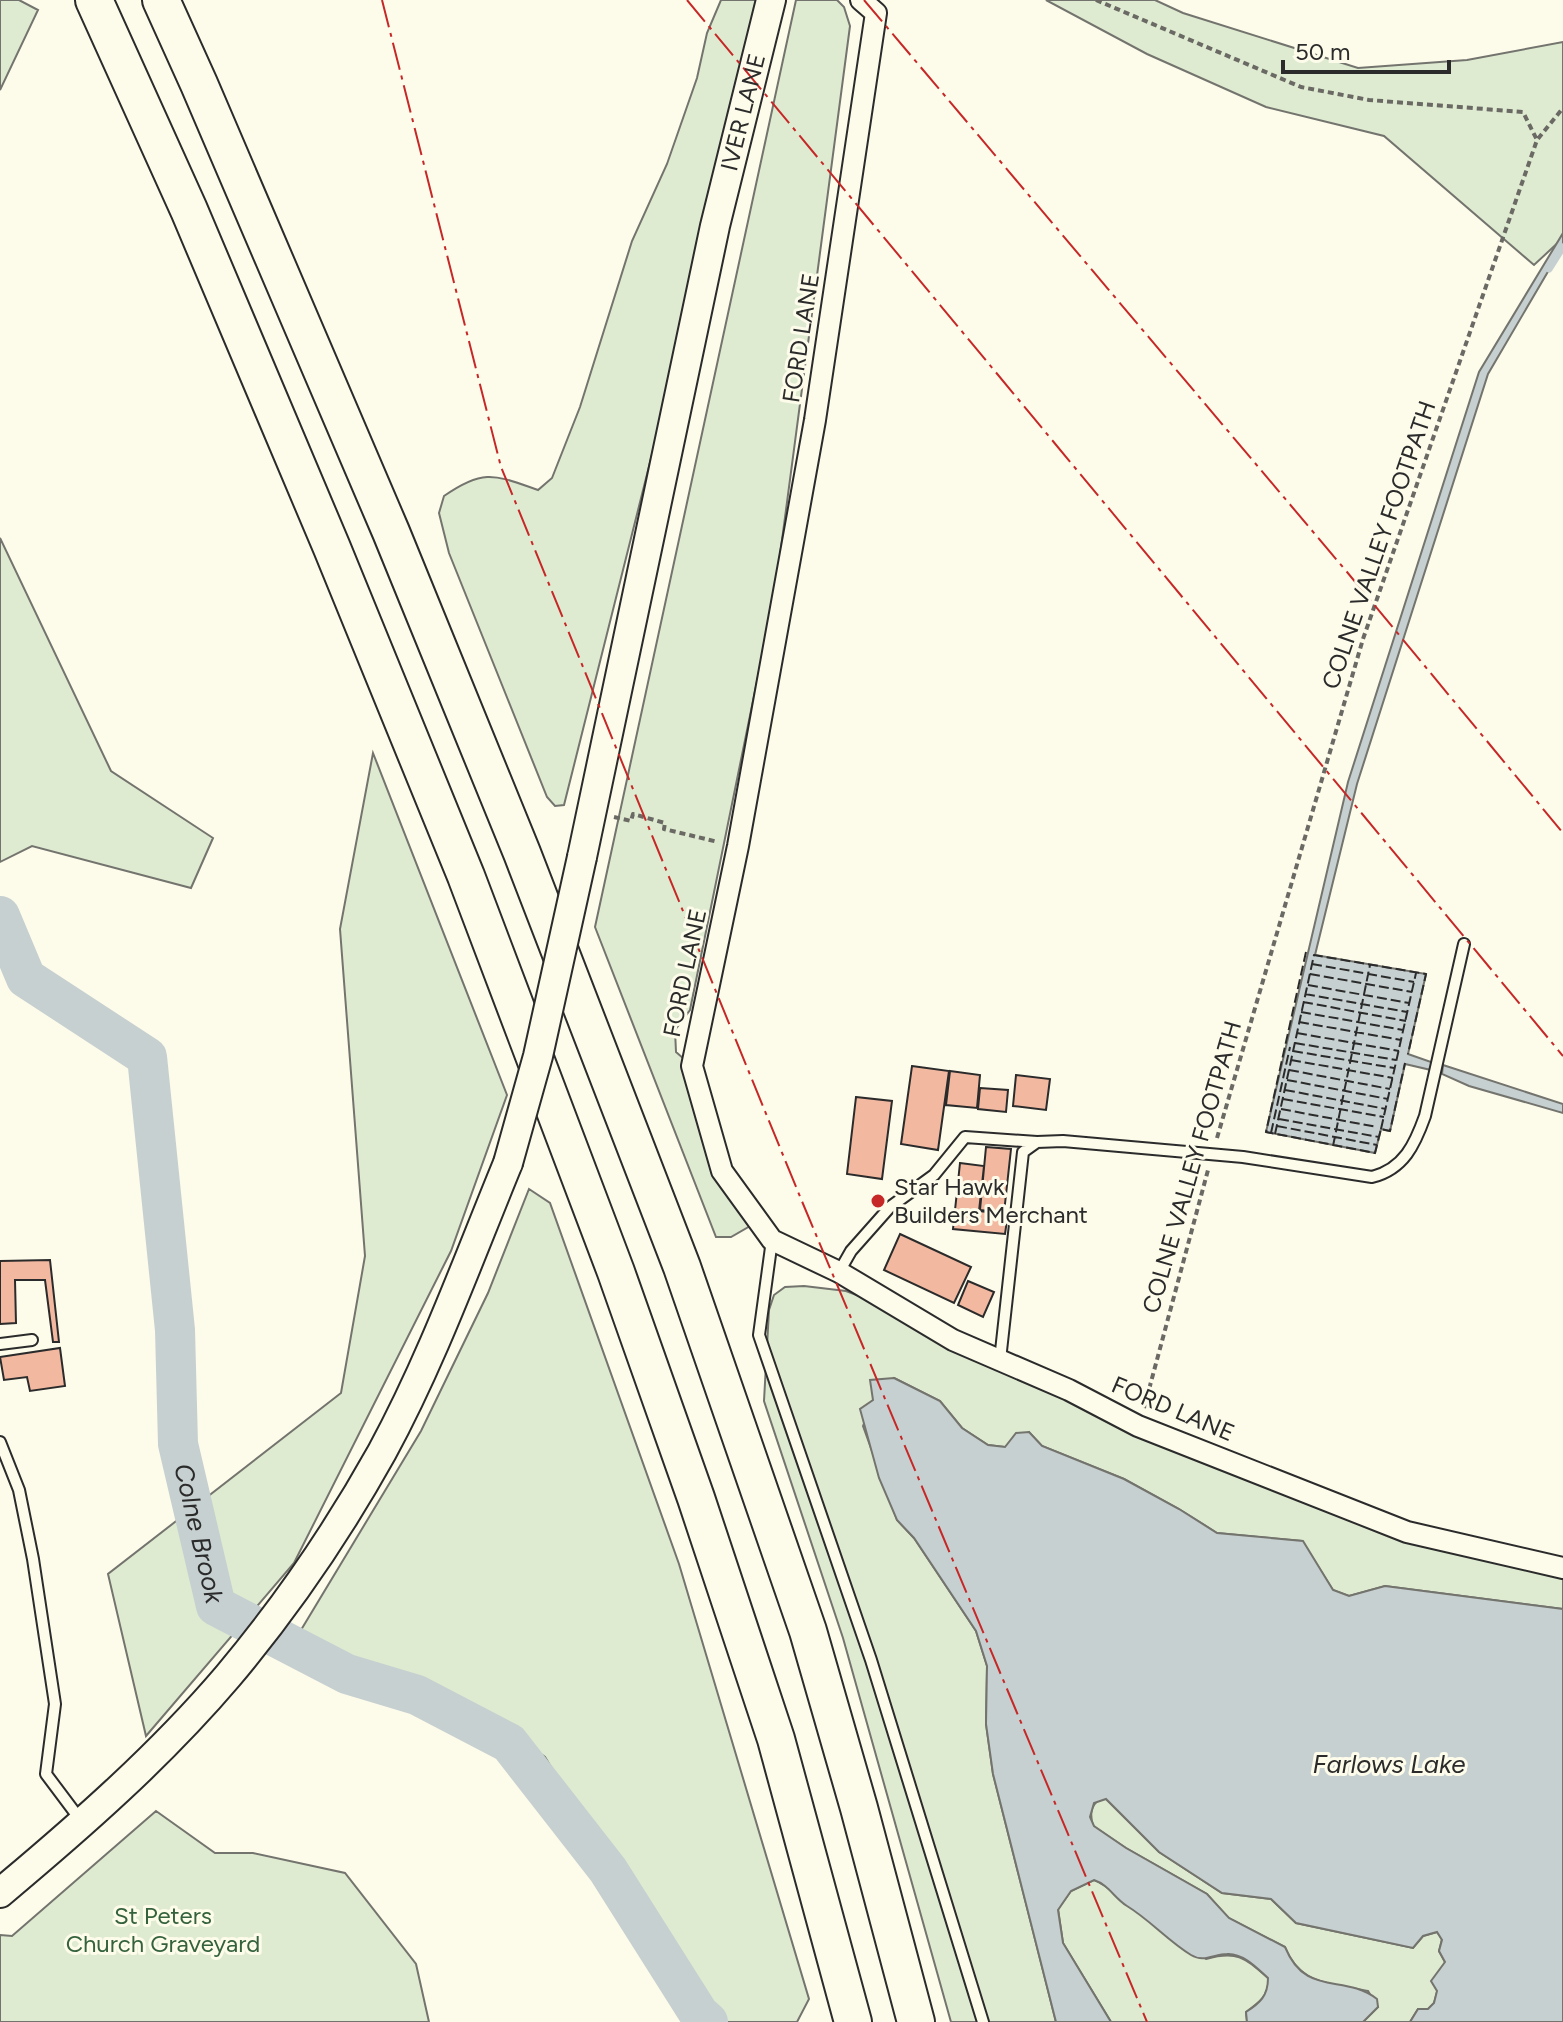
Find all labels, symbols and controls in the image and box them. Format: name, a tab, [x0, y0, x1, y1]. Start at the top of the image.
scale bar	[1283, 24, 1449, 74]
text: 50 m	[1295, 37, 1351, 66]
street label: IVER LANE	[714, 51, 771, 174]
street label: FORD LANE	[776, 271, 825, 405]
street label: COLNE VALLEY FOOTPATH	[1315, 397, 1442, 693]
street label: FORD LANE	[657, 906, 712, 1040]
street label: COLNE VALLEY FOOTPATH	[1136, 1017, 1247, 1316]
place label: Star Hawk Builders Merchant	[894, 1172, 1088, 1229]
marker: Star Hawk Builders Merchant	[869, 1192, 887, 1210]
street label: FORD LANE	[1107, 1370, 1239, 1447]
water label: Colne Brook	[167, 1460, 231, 1608]
water label: Farlows Lake	[1313, 1748, 1465, 1780]
park label: St Peters Church Graveyard	[66, 1901, 260, 1958]

